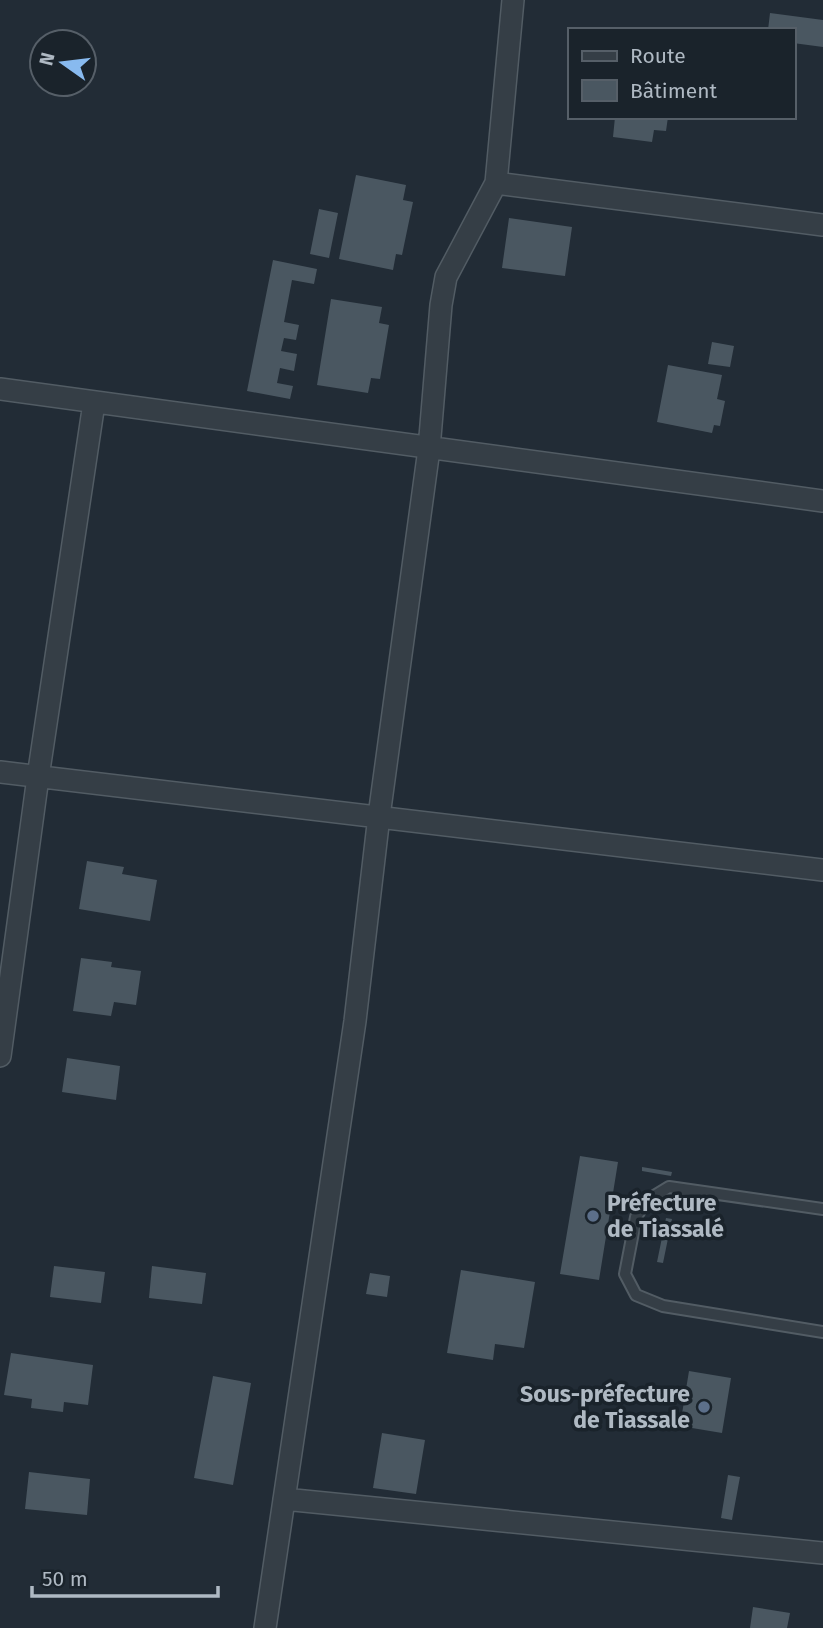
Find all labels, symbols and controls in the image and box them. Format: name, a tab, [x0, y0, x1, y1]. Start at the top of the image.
north arrow	[28, 28, 98, 98]
legend	[568, 28, 795, 119]
text: Route	[630, 43, 686, 69]
text: N	[34, 50, 60, 68]
text: Bâtiment	[630, 78, 717, 104]
place label: Préfecture de Tiassalé	[607, 1189, 724, 1243]
marker: Préfecture de Tiassalé	[585, 1208, 601, 1224]
place label: Sous-préfecture de Tiassale	[520, 1380, 690, 1434]
marker: Sous-préfecture de Tiassale	[696, 1399, 712, 1415]
scale bar	[32, 1554, 217, 1598]
text: 50 m	[42, 1566, 88, 1592]

